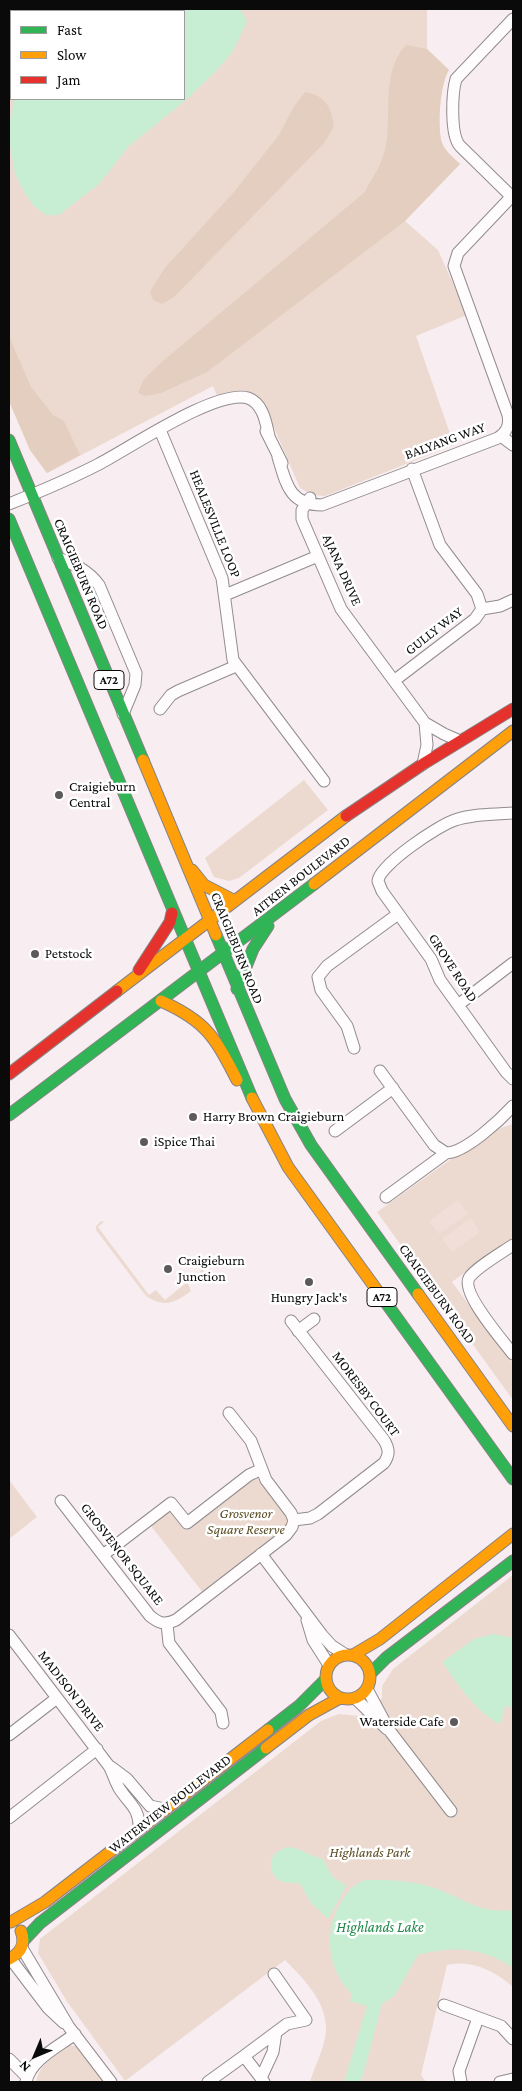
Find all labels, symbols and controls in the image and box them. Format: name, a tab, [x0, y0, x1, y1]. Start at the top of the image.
legend	[10, 10, 185, 100]
text: Fast	[57, 22, 82, 38]
text: Slow	[57, 47, 86, 63]
text: Jam	[57, 72, 80, 88]
street label: BALYANG WAY	[402, 419, 488, 463]
street label: HEALESVILLE LOOP	[186, 468, 244, 580]
street label: CRAIGIEBURN ROAD	[50, 516, 112, 632]
street label: AJANA DRIVE	[319, 532, 365, 608]
street label: GULLY WAY	[402, 603, 466, 659]
road number: A72	[94, 670, 124, 690]
place label: Craigieburn Central	[69, 779, 136, 812]
marker: Craigieburn Central	[53, 789, 65, 801]
street label: AITKEN BOULEVARD	[248, 832, 354, 920]
street label: CRAIGIEBURN ROAD	[207, 890, 267, 1006]
street label: GROVE ROAD	[425, 931, 481, 1005]
place label: Petstock	[45, 946, 92, 962]
marker: Petstock	[29, 948, 41, 960]
place label: Harry Brown Craigieburn	[203, 1109, 344, 1125]
marker: Harry Brown Craigieburn	[187, 1111, 199, 1123]
place label: iSpice Thai	[154, 1134, 215, 1150]
marker: iSpice Thai	[138, 1136, 150, 1148]
street label: CRAIGIEBURN ROAD	[395, 1241, 479, 1347]
place label: Craigieburn Junction	[178, 1253, 245, 1285]
marker: Craigieburn Junction	[162, 1263, 174, 1275]
marker: Hungry Jack's	[303, 1276, 315, 1288]
road number: A72	[367, 1288, 397, 1306]
place label: Hungry Jack's	[271, 1290, 347, 1306]
street label: MORESBY COURT	[329, 1348, 403, 1440]
street label: GROSVENOR SQUARE	[77, 1500, 167, 1608]
park label: Grosvenor Square Reserve	[207, 1506, 285, 1538]
street label: MADISON DRIVE	[34, 1647, 108, 1735]
place label: Waterside Cafe	[360, 1714, 444, 1730]
marker: Waterside Cafe	[448, 1716, 460, 1728]
street label: WATERVIEW BOULEVARD	[105, 1751, 235, 1857]
park label: Highlands Park	[330, 1845, 410, 1861]
water label: Highlands Lake	[336, 1918, 424, 1936]
north arrow	[10, 2031, 60, 2081]
text: N	[15, 2058, 33, 2076]

